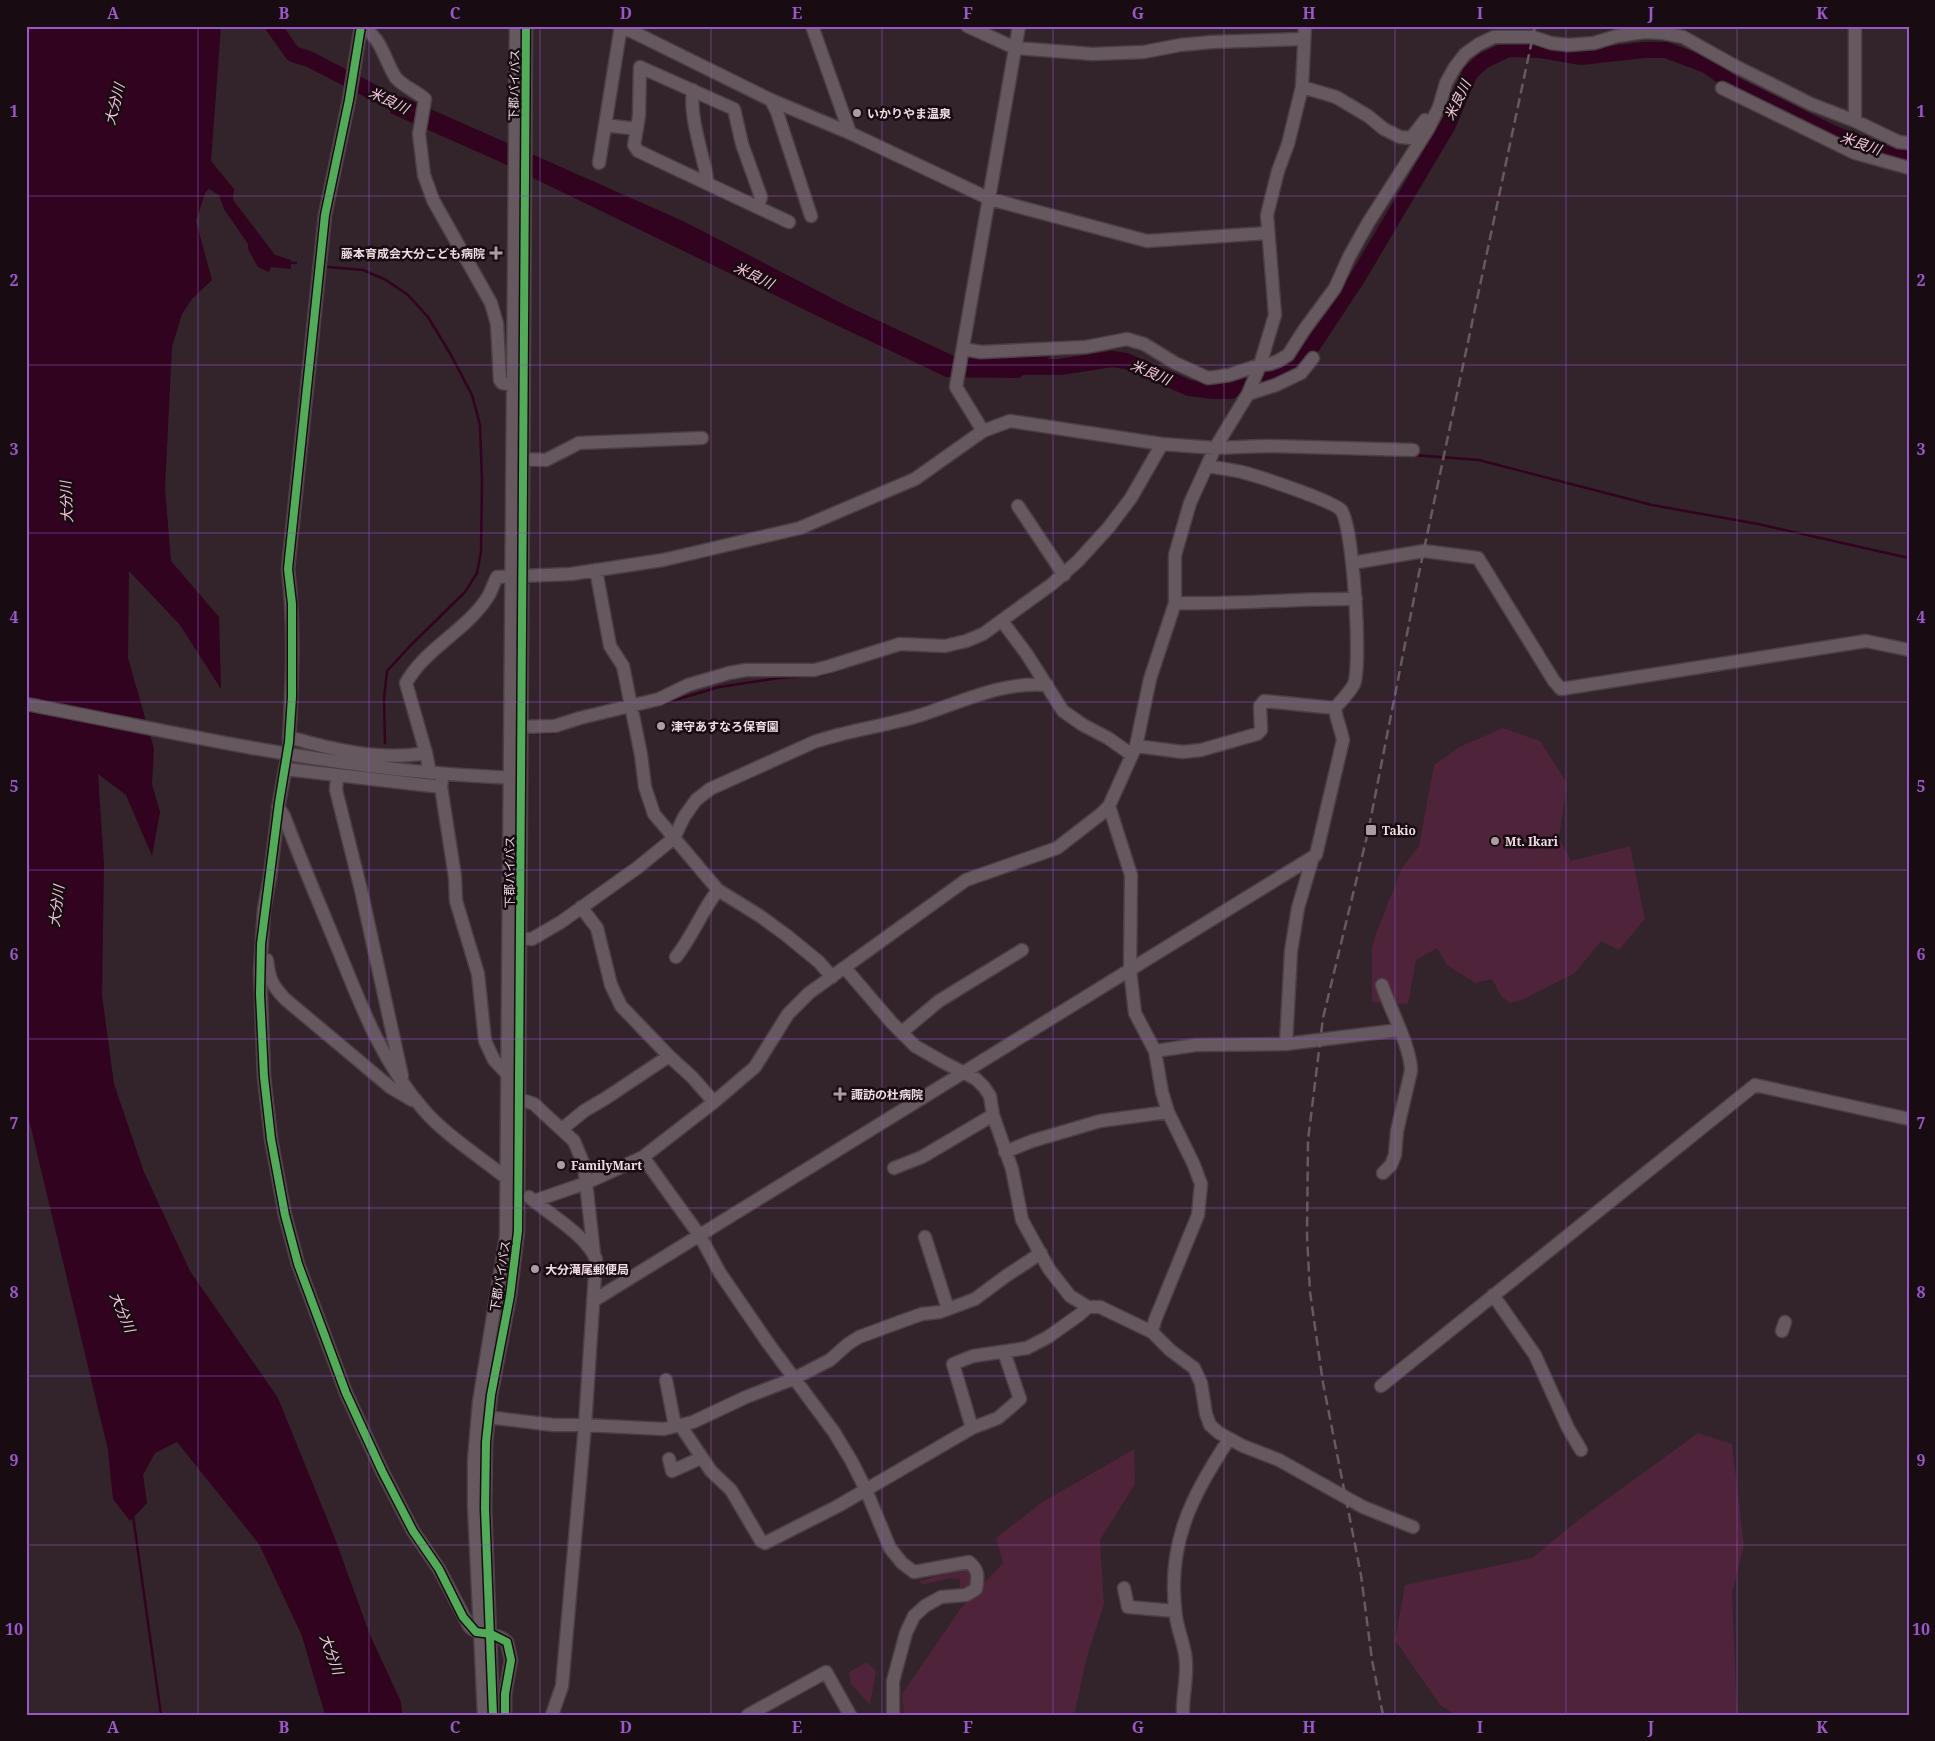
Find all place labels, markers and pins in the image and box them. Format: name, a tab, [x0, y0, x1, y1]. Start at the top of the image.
place label: いかりやま温泉	[867, 105, 951, 122]
marker: いかりやま温泉	[851, 107, 863, 119]
place label: 藤本育成会大分こども病院	[341, 245, 485, 262]
marker: 藤本育成会大分こども病院	[489, 246, 503, 260]
place label: 津守あすなろ保育園	[671, 718, 779, 735]
marker: 津守あすなろ保育園	[655, 720, 667, 732]
place label: Takio	[1382, 822, 1416, 839]
marker: Takio	[1364, 823, 1378, 837]
place label: Mt. Ikari	[1505, 833, 1559, 850]
marker: Mt. Ikari	[1489, 835, 1501, 847]
place label: 諏訪の杜病院	[851, 1086, 923, 1103]
marker: 諏訪の杜病院	[833, 1087, 847, 1101]
place label: FamilyMart	[571, 1157, 642, 1174]
marker: FamilyMart	[555, 1159, 567, 1171]
place label: 大分滝尾郵便局	[545, 1261, 629, 1278]
marker: 大分滝尾郵便局	[529, 1263, 541, 1275]

